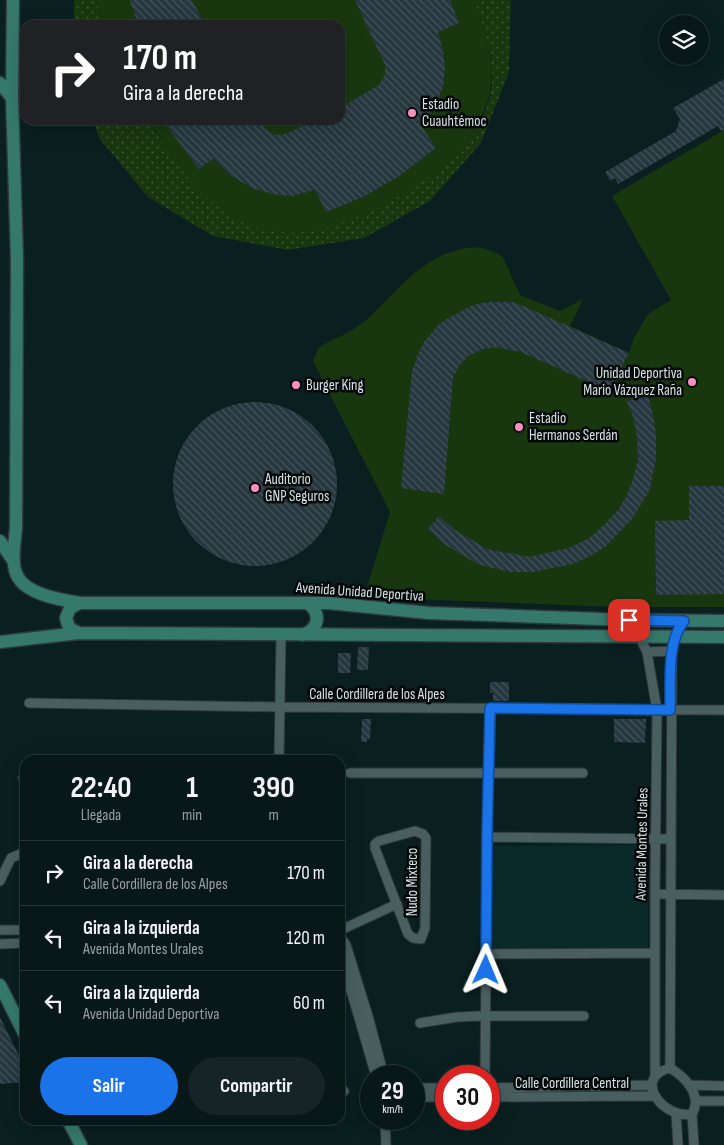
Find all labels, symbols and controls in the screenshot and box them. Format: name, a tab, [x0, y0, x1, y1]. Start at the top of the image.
map controls	[659, 15, 709, 65]
button: layers	[659, 15, 709, 65]
text: 170 m	[123, 37, 197, 80]
icon: right	[40, 40, 105, 105]
text: Gira a la derecha	[123, 80, 244, 107]
place label: Estadio Cuauhtémoc	[422, 95, 486, 131]
marker: Estadio Cuauhtémoc	[406, 107, 418, 119]
place label: Unidad Deportiva Mario Vázquez Raña	[583, 364, 682, 400]
place label: Burger King	[306, 376, 364, 395]
marker: Unidad Deportiva Mario Vázquez Raña	[686, 376, 698, 388]
marker: Burger King	[290, 379, 302, 391]
place label: Estadio Hermanos Serdán	[529, 409, 618, 445]
marker: Estadio Hermanos Serdán	[513, 421, 525, 433]
place label: Auditorio GNP Seguros	[264, 470, 329, 506]
marker: Auditorio GNP Seguros	[249, 482, 261, 494]
street label: Avenida Unidad Deportiva	[295, 578, 425, 606]
pin	[608, 599, 650, 641]
icon: arrive	[615, 606, 643, 634]
street label: Calle Cordillera de los Alpes	[309, 685, 445, 704]
text: 22:40	[70, 770, 132, 806]
text: 1	[186, 770, 198, 806]
text: 390	[253, 770, 295, 806]
street label: Avenida Montes Urales	[631, 787, 652, 902]
text: Llegada	[81, 806, 121, 825]
text: min	[182, 806, 202, 825]
text: m	[268, 806, 279, 825]
street label: Nudo Mixteco	[403, 848, 422, 916]
text: Gira a la derecha	[83, 852, 193, 875]
icon: right	[40, 859, 68, 887]
text: 170 m	[287, 862, 325, 885]
text: Calle Cordillera de los Alpes	[83, 875, 228, 894]
text: Gira a la izquierda	[83, 917, 200, 940]
icon: left	[40, 924, 68, 952]
text: 120 m	[287, 927, 325, 950]
text: Avenida Montes Urales	[83, 940, 204, 959]
position arrow	[459, 943, 511, 995]
text: Gira a la izquierda	[83, 982, 200, 1005]
icon: left	[40, 989, 68, 1017]
text: 60 m	[293, 992, 325, 1015]
text: Avenida Unidad Deportiva	[83, 1005, 219, 1024]
button: Salir	[40, 1057, 178, 1115]
button: Compartir	[188, 1057, 325, 1115]
speed limit sign: 30	[435, 1065, 500, 1130]
street label: Calle Cordillera Central	[515, 1074, 629, 1093]
text: 29	[381, 1076, 404, 1107]
text: km/h	[382, 1102, 403, 1117]

